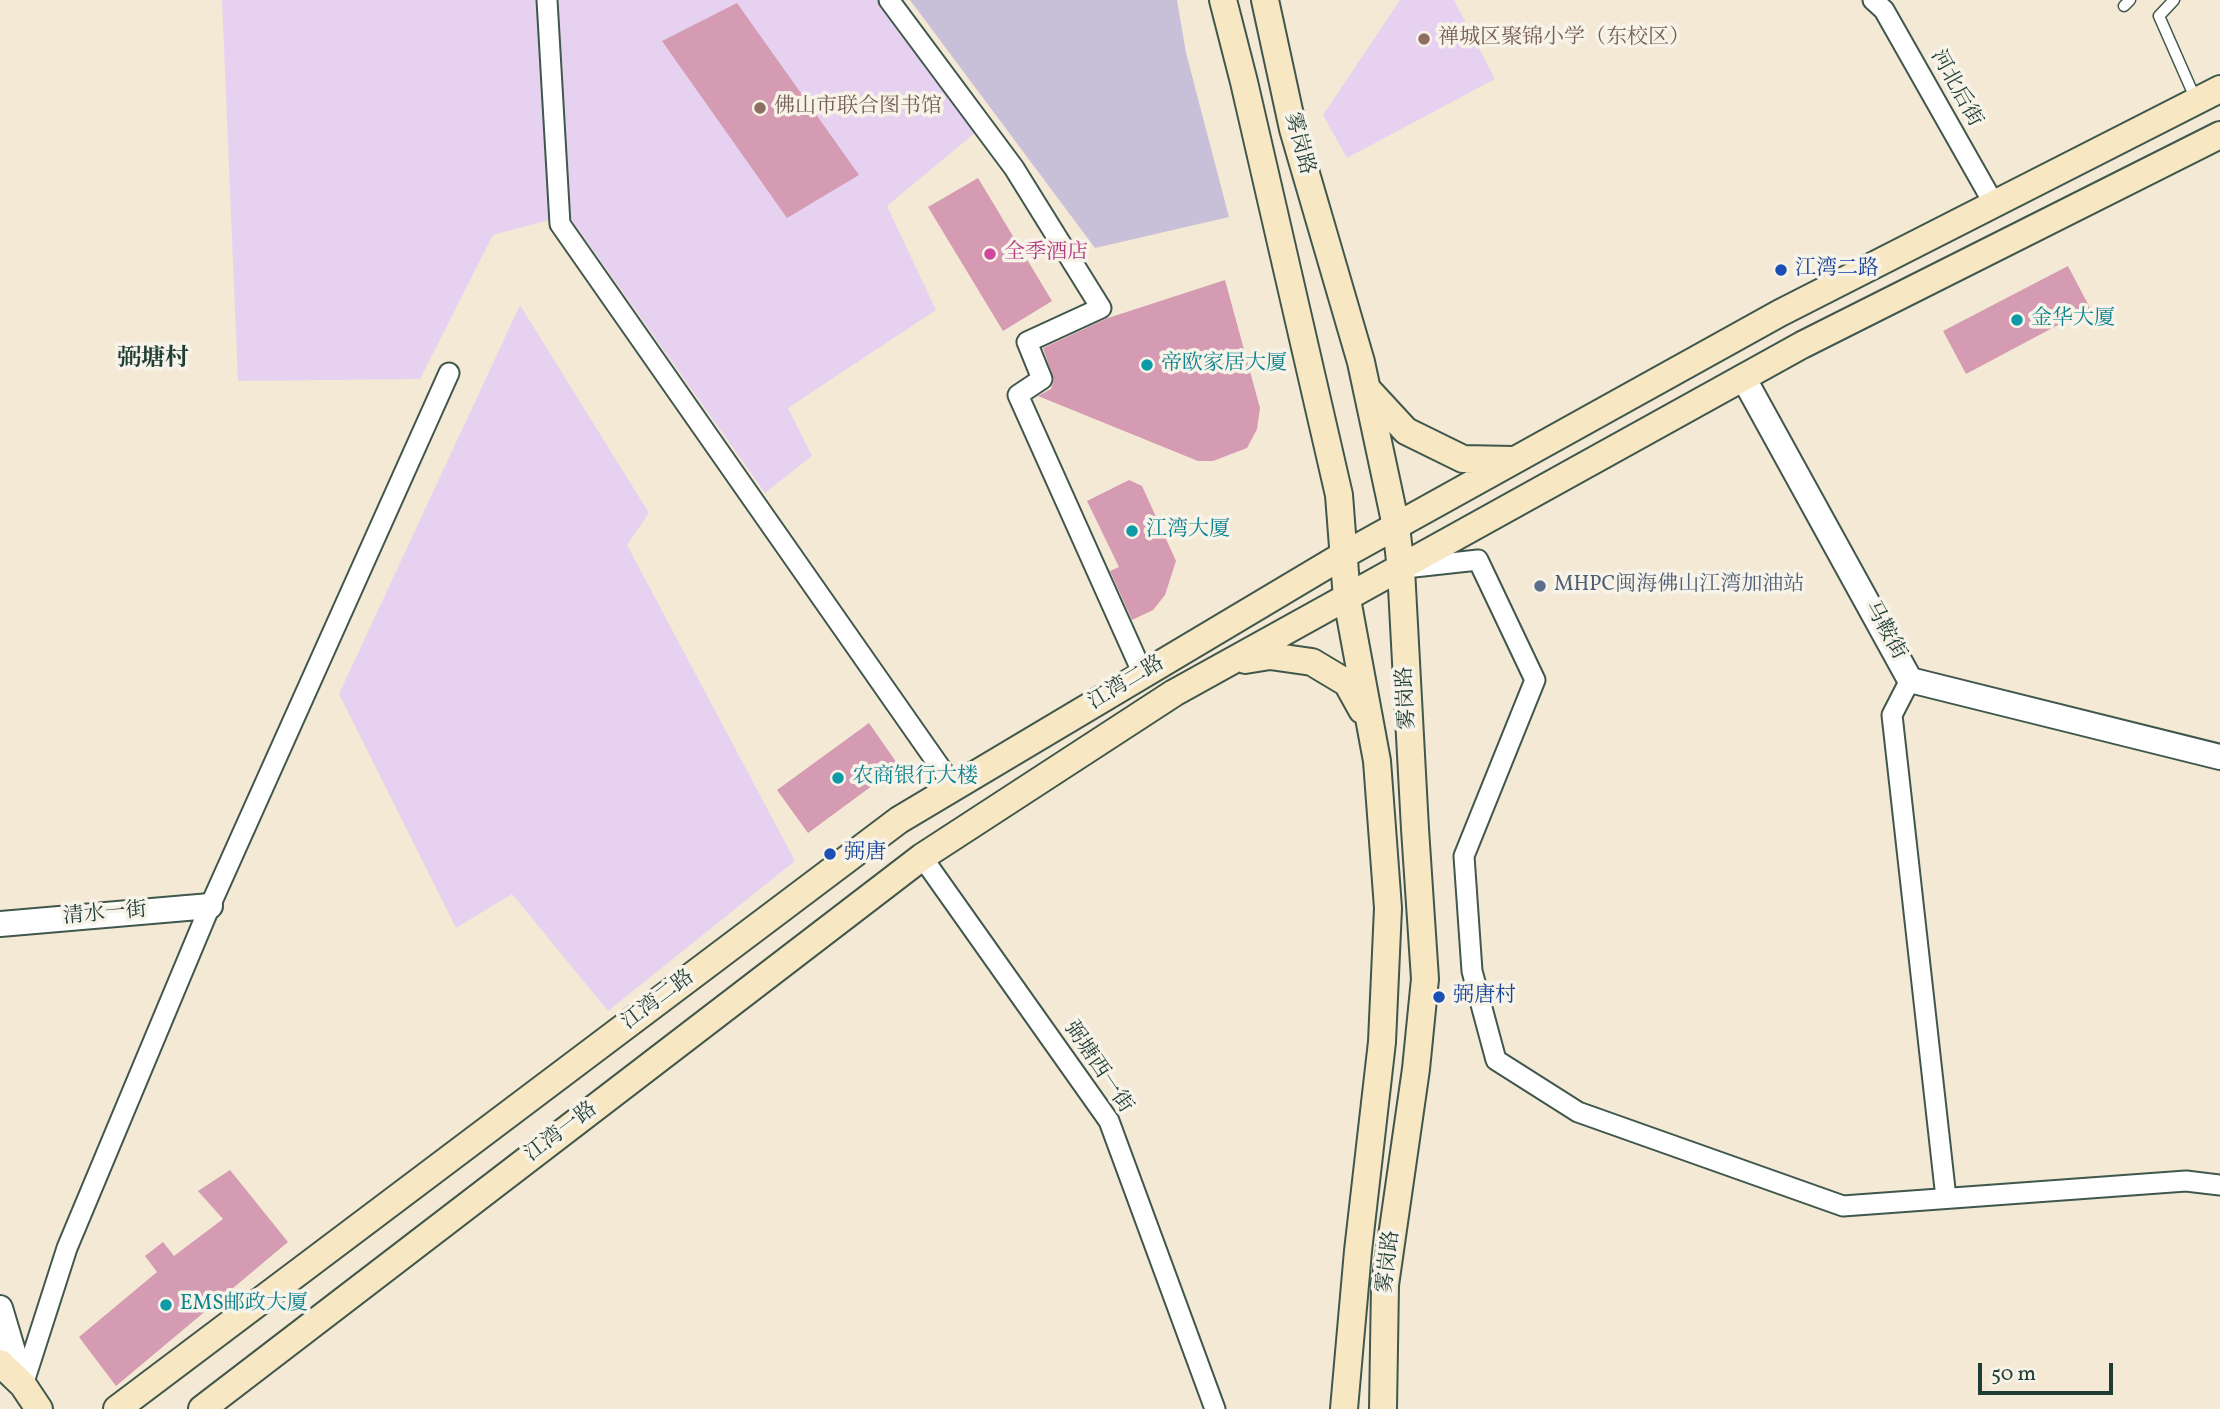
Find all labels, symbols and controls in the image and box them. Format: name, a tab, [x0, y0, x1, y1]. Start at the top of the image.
place label: 禅城区聚锦小学（东校区）	[1438, 26, 1690, 52]
marker: 禅城区聚锦小学（东校区）	[1416, 31, 1432, 47]
street label: 河北后街	[1924, 46, 1986, 132]
place label: 佛山市联合图书馆	[774, 95, 942, 121]
marker: 佛山市联合图书馆	[752, 100, 768, 116]
street label: 雾岗路	[1278, 110, 1318, 178]
place label: 全季酒店	[1004, 241, 1088, 267]
marker: 全季酒店	[982, 246, 998, 262]
place label: 江湾二路	[1795, 257, 1879, 283]
marker: 江湾二路	[1773, 262, 1789, 278]
place label: 金华大厦	[2031, 307, 2115, 333]
marker: 金华大厦	[2009, 312, 2025, 328]
district label: 弼塘村	[117, 347, 189, 375]
place label: 帝欧家居大厦	[1161, 352, 1287, 378]
marker: 帝欧家居大厦	[1139, 357, 1155, 373]
place label: 江湾大厦	[1146, 518, 1230, 544]
marker: 江湾大厦	[1124, 523, 1140, 539]
place label: MHPC闽海佛山江湾加油站	[1554, 573, 1804, 599]
marker: MHPC闽海佛山江湾加油站	[1532, 578, 1548, 594]
street label: 马鞍街	[1858, 597, 1910, 665]
street label: 江湾二路	[1085, 652, 1169, 716]
street label: 雾岗路	[1394, 666, 1422, 730]
place label: 农商银行大楼	[852, 765, 978, 791]
marker: 农商银行大楼	[830, 770, 846, 786]
place label: 弼唐	[844, 841, 886, 867]
marker: 弼唐	[822, 846, 838, 862]
street label: 清水一街	[62, 899, 148, 931]
street label: 江湾二路	[618, 966, 700, 1036]
place label: 弼唐村	[1453, 984, 1516, 1010]
marker: 弼唐村	[1431, 989, 1447, 1005]
street label: 弼塘西一街	[1057, 1017, 1137, 1119]
street label: 江湾一路	[521, 1098, 603, 1168]
street label: 雾岗路	[1374, 1229, 1406, 1295]
place label: EMS邮政大厦	[180, 1292, 308, 1318]
marker: EMS邮政大厦	[158, 1297, 174, 1313]
scale bar	[1982, 1350, 2117, 1394]
text: 50 m	[1991, 1360, 2036, 1389]

